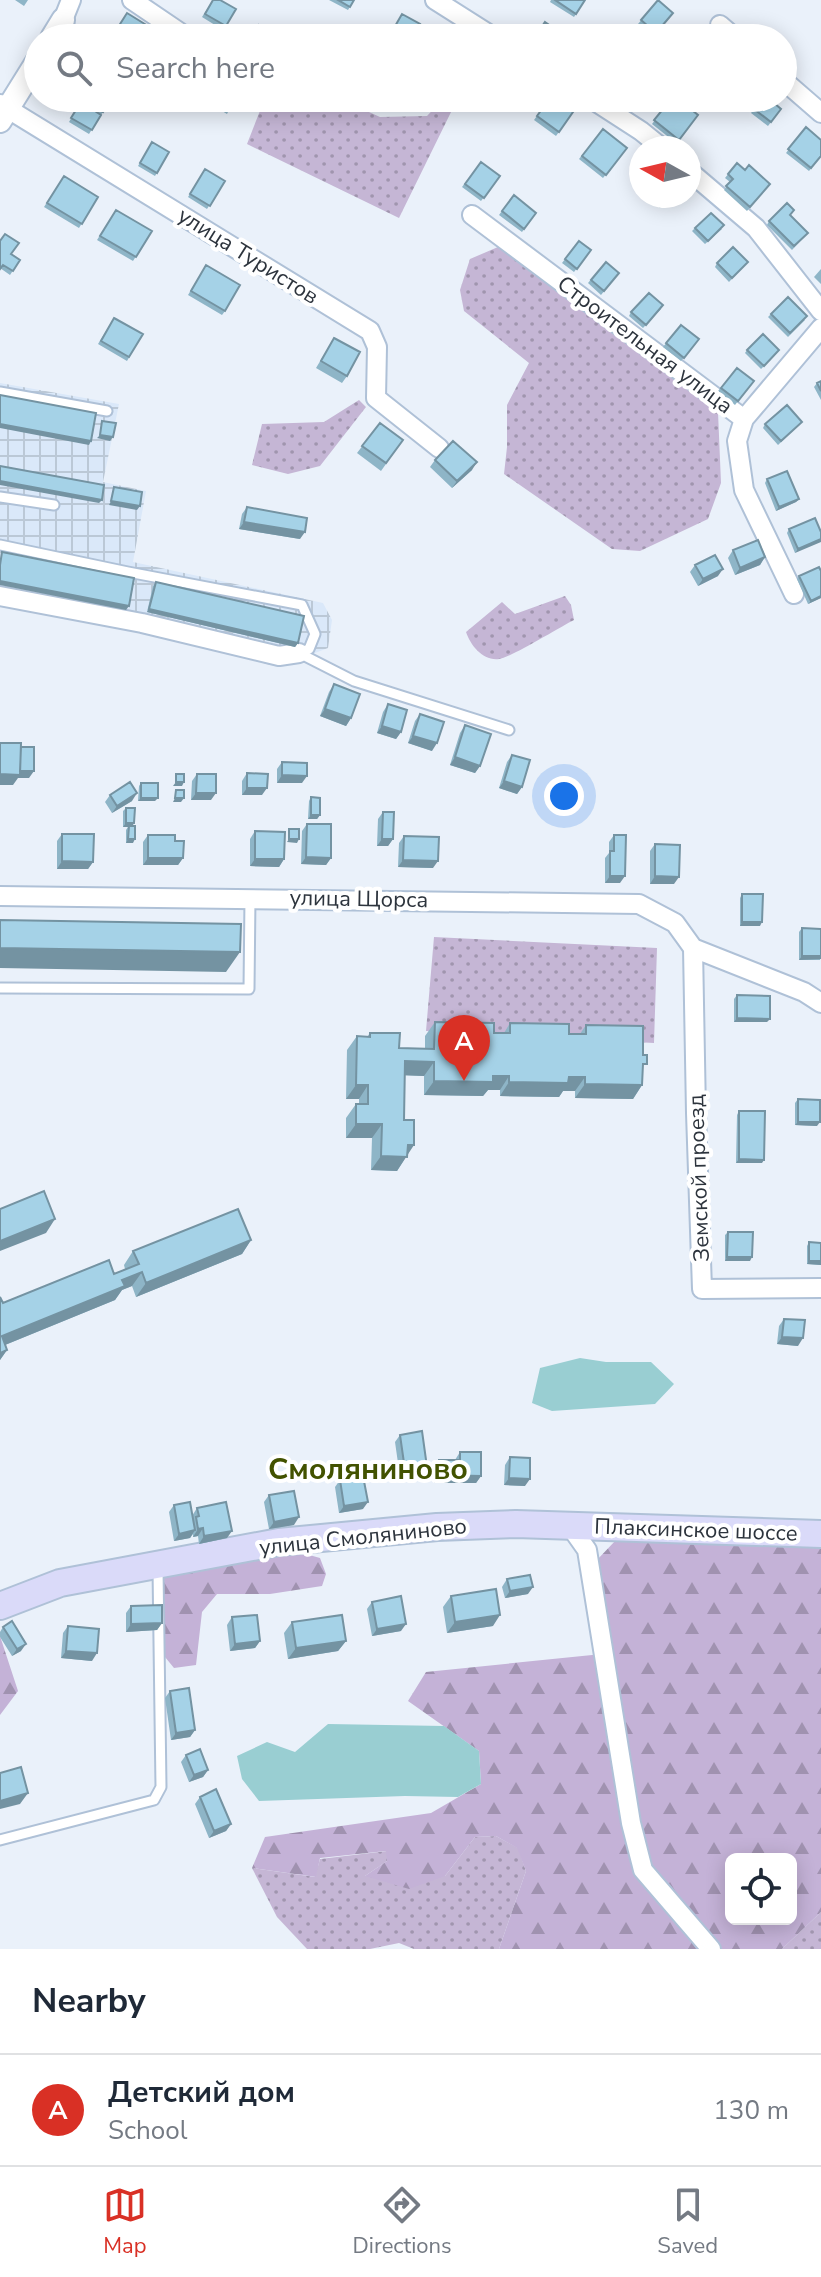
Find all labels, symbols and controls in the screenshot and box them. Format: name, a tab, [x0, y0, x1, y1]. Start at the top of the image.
search box	[24, 24, 797, 112]
icon: search	[52, 46, 96, 90]
text: Search here	[116, 48, 275, 89]
north arrow	[629, 136, 701, 208]
street label: улица Туристов	[172, 201, 324, 311]
street label: Строительная улица	[551, 269, 739, 421]
your location	[544, 776, 584, 816]
street label: улица Щорса	[289, 883, 429, 915]
pin: A	[438, 1015, 490, 1081]
street label: Земской проезд	[681, 1094, 717, 1262]
district label: Смоляниново	[268, 1449, 468, 1490]
street label: улица Смоляниново	[258, 1511, 468, 1563]
street label: Плаксинское шоссе	[594, 1511, 798, 1549]
map controls	[725, 1853, 797, 1925]
button: locate	[725, 1853, 797, 1925]
text: Nearby	[32, 1978, 146, 2024]
text: Детский дом	[108, 2072, 295, 2113]
text: A	[48, 2093, 68, 2128]
text: 130 m	[713, 2093, 789, 2128]
text: School	[108, 2113, 187, 2148]
tab: Map	[103, 2183, 147, 2261]
tab: Directions	[353, 2183, 452, 2261]
tab: Saved	[657, 2183, 718, 2261]

